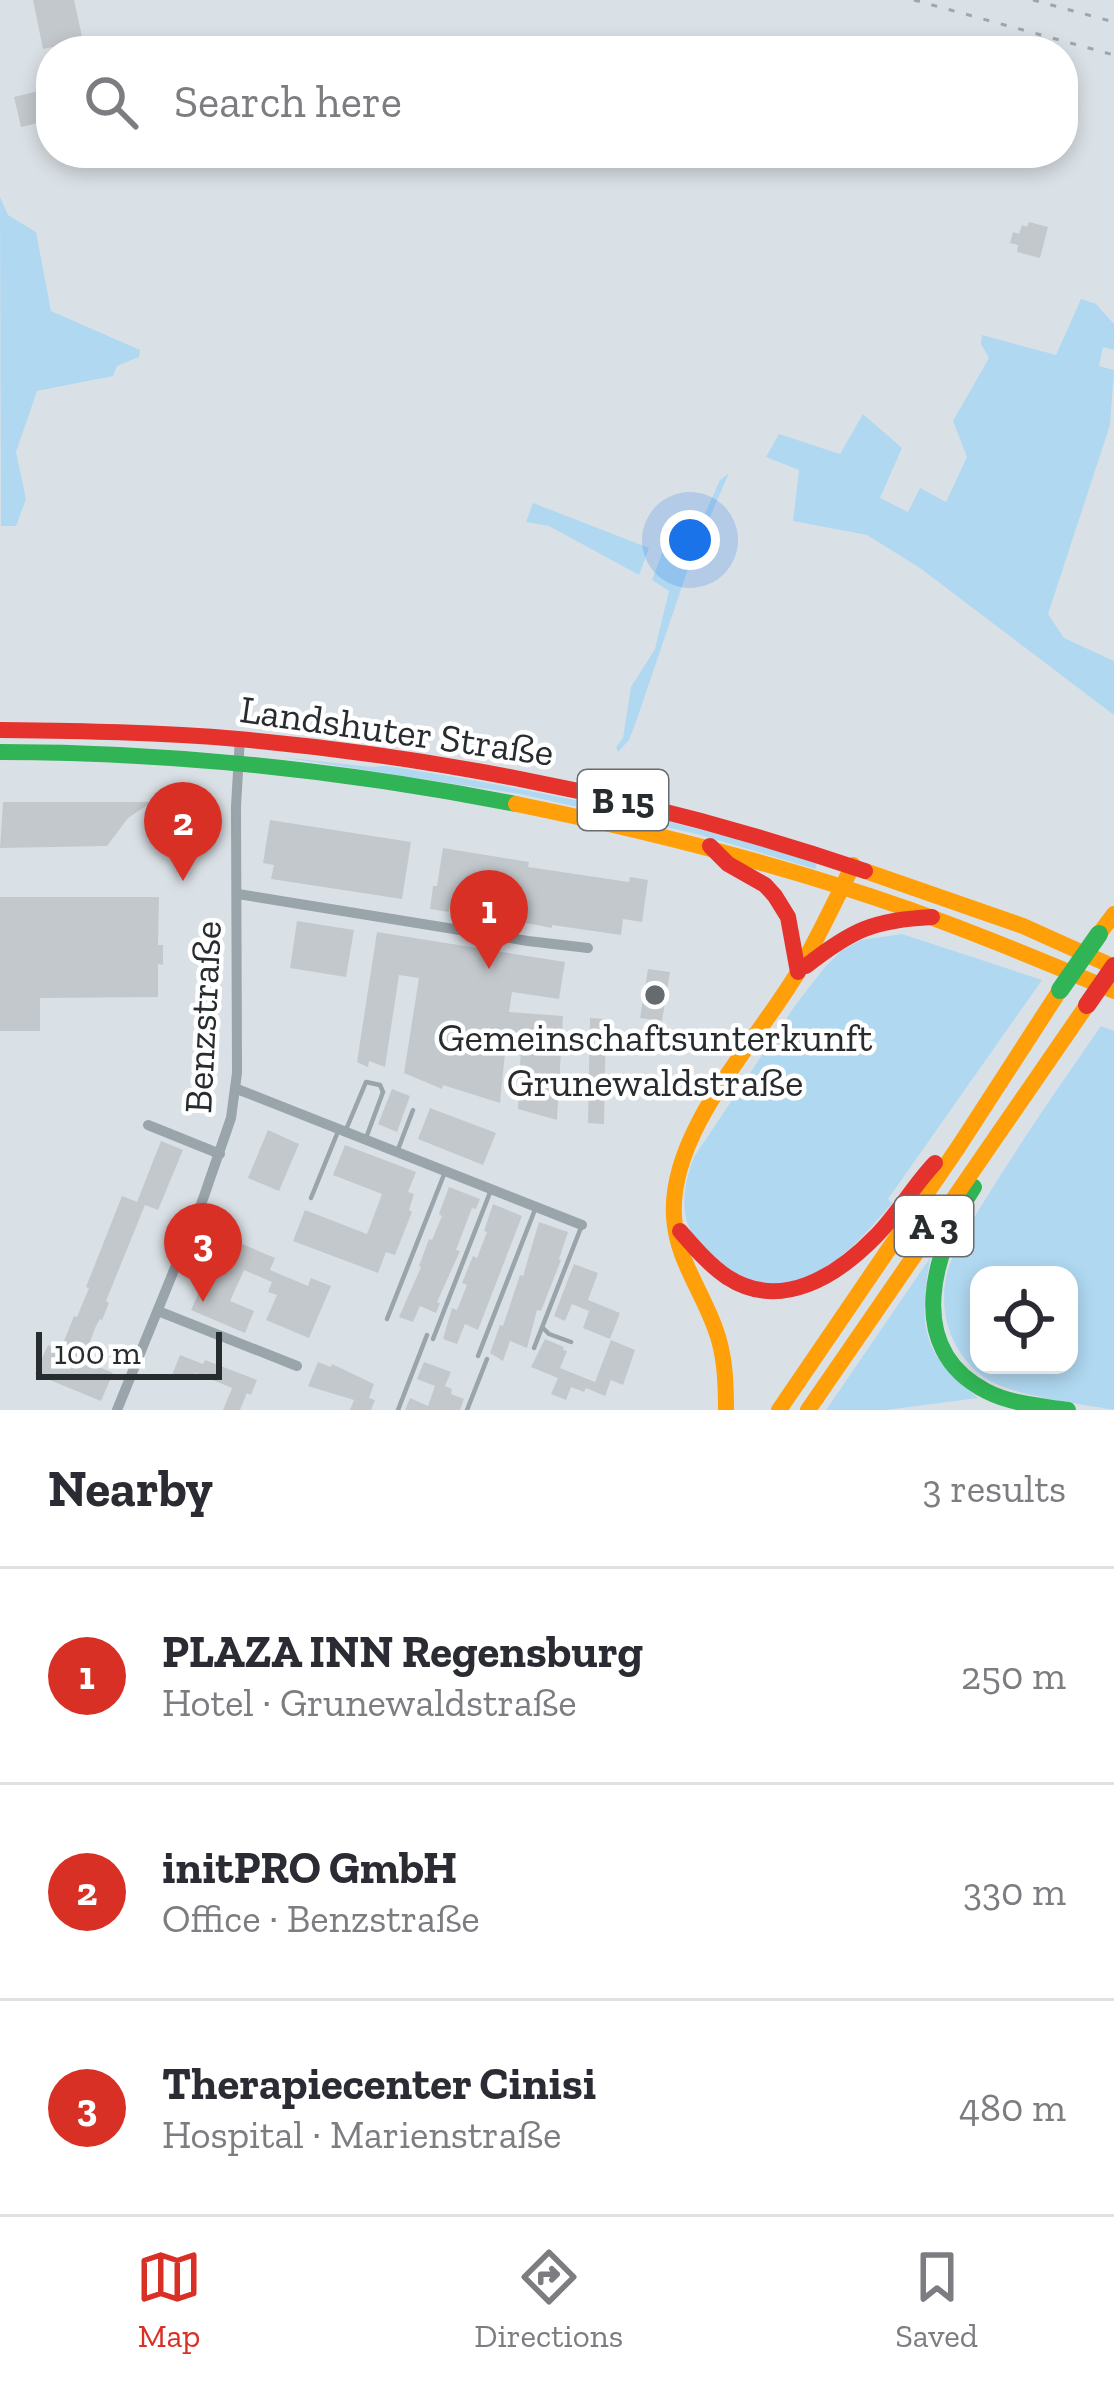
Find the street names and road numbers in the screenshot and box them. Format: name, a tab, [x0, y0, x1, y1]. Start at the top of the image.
street label: Landshuter Straße	[237, 685, 557, 776]
road number: B 15	[578, 770, 668, 830]
street label: Benzstraße	[174, 919, 231, 1115]
road number: A 3	[895, 1196, 973, 1256]

